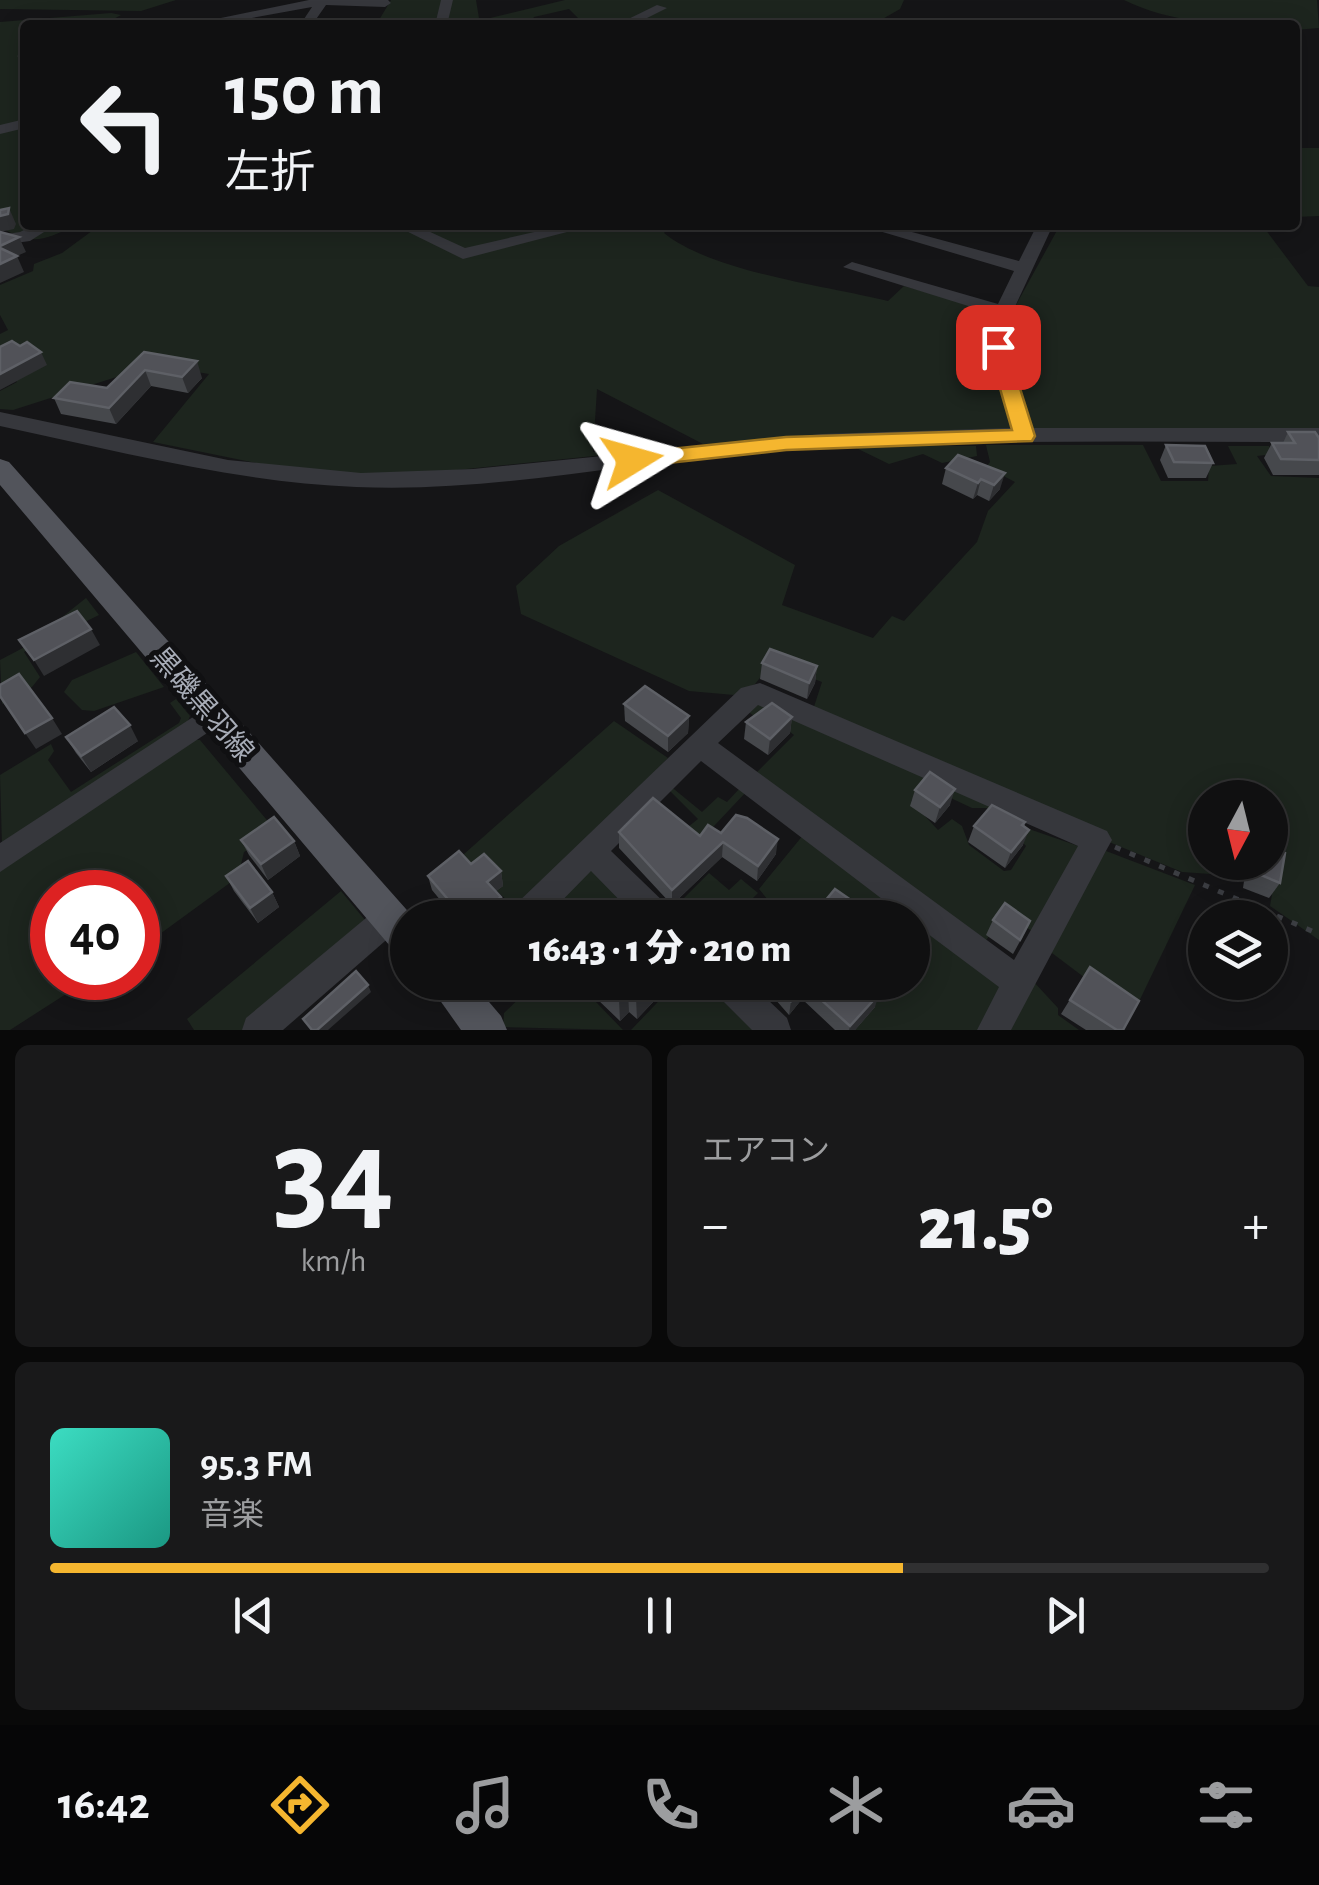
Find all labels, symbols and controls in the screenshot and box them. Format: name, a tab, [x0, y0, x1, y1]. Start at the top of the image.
text: 150 m	[225, 57, 384, 127]
icon: left	[60, 60, 190, 190]
text: 左折	[225, 151, 315, 196]
pin	[956, 305, 1041, 390]
icon: arrive	[971, 320, 1026, 375]
position arrow	[580, 408, 684, 512]
street label: 黒磯黒羽線	[145, 642, 259, 767]
north arrow	[1188, 780, 1288, 880]
map controls	[1188, 780, 1288, 1000]
speed limit sign: 40	[30, 870, 160, 1000]
button: layers	[1188, 900, 1288, 1000]
text: 16:43 · 1 分 · 210 m	[529, 931, 791, 969]
text: 34	[273, 1112, 394, 1242]
text: エアコン	[702, 1135, 830, 1167]
text: 21.5°	[918, 1188, 1053, 1263]
text: −	[702, 1198, 728, 1253]
text: +	[1243, 1198, 1269, 1253]
text: km/h	[300, 1245, 367, 1277]
text: 95.3 FM	[200, 1446, 313, 1484]
text: 音楽	[200, 1499, 264, 1531]
icon: previous	[226, 1588, 281, 1643]
icon: pause	[632, 1588, 687, 1643]
icon: next	[1038, 1588, 1093, 1643]
icon: directions	[265, 1770, 335, 1840]
icon: music	[450, 1770, 520, 1840]
icon: phone	[636, 1770, 706, 1840]
icon: climate	[821, 1770, 891, 1840]
icon: car	[1006, 1770, 1076, 1840]
icon: filters	[1191, 1770, 1261, 1840]
text: 16:42	[58, 1782, 150, 1827]

